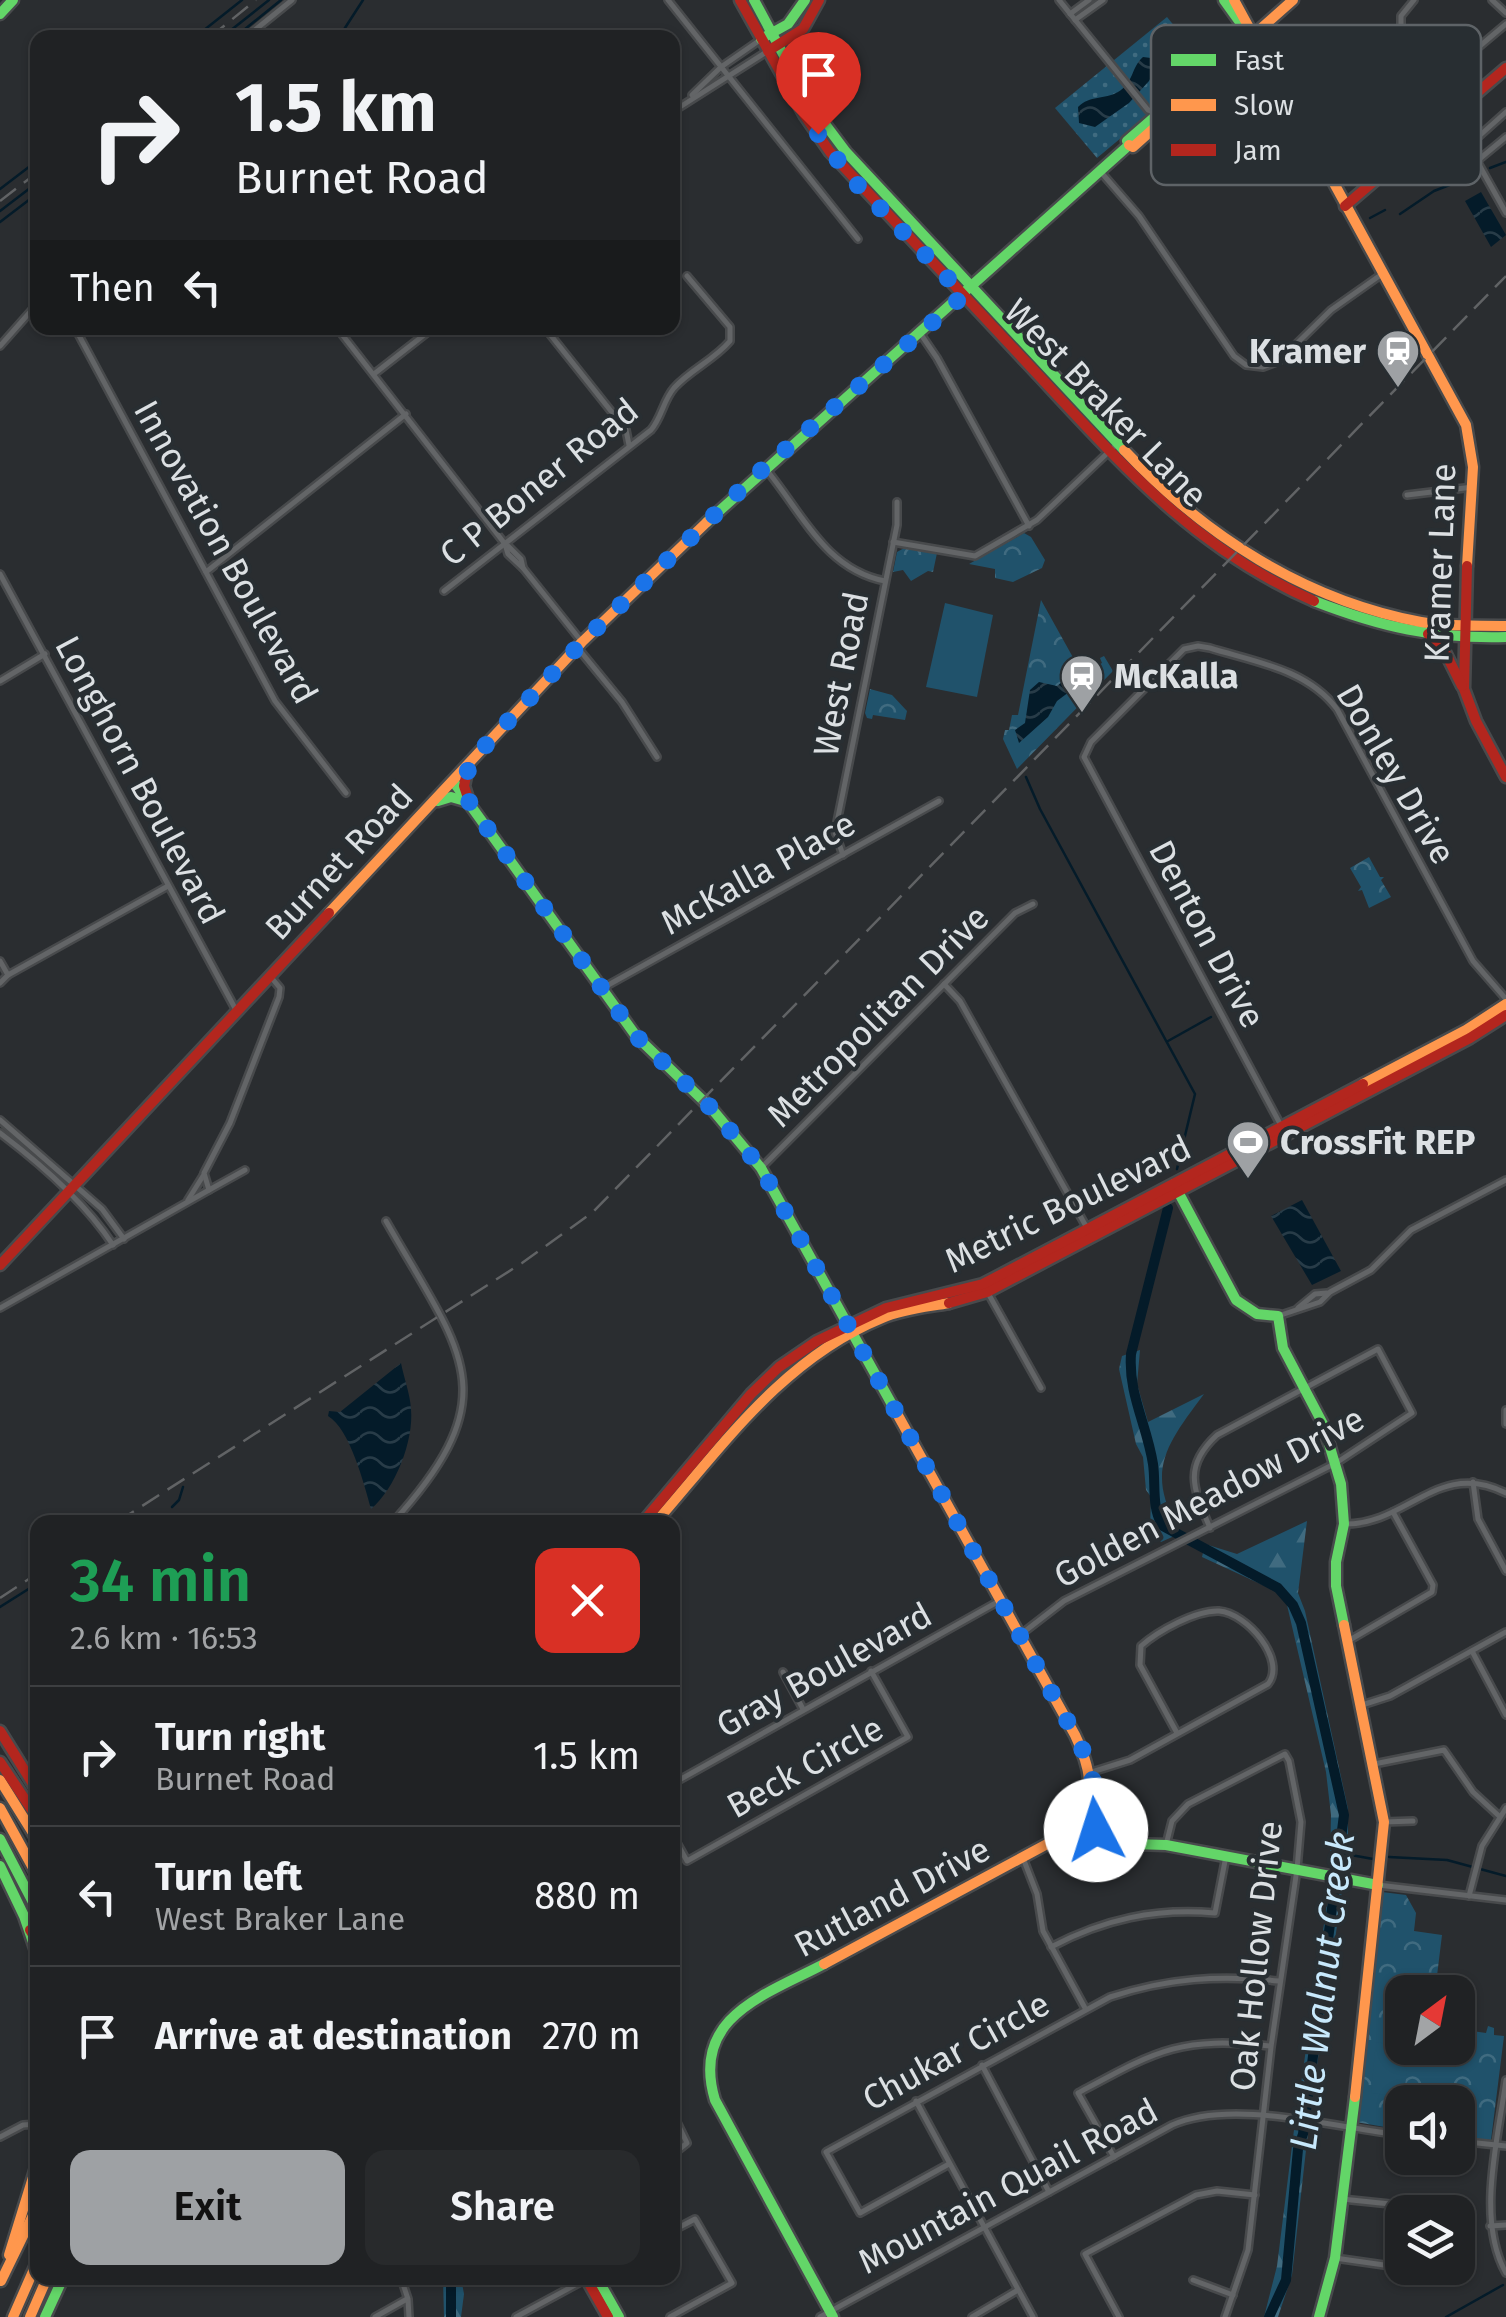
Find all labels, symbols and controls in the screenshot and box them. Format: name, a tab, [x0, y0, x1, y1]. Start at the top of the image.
legend	[1151, 25, 1481, 185]
pin	[776, 32, 861, 135]
text: Fast	[1234, 44, 1285, 77]
icon: arrive	[791, 47, 846, 102]
text: 1.5 km	[235, 66, 437, 150]
icon: right	[70, 70, 200, 200]
text: Slow	[1234, 89, 1294, 122]
text: Jam	[1234, 134, 1282, 167]
text: Burnet Road	[235, 151, 489, 205]
icon: left	[175, 260, 230, 315]
text: Then	[70, 265, 155, 311]
street label: West Braker Lane	[996, 290, 1216, 516]
station icon: Kramer	[1375, 328, 1421, 389]
place label: Kramer	[1249, 330, 1367, 372]
street label: C P Boner Road	[431, 389, 647, 575]
street label: Innovation Boulevard	[125, 393, 327, 711]
street label: Kramer Lane	[1416, 463, 1464, 663]
street label: West Road	[804, 588, 878, 760]
street label: Longhorn Boulevard	[46, 629, 234, 931]
station icon: McKalla	[1059, 653, 1105, 714]
place label: McKalla	[1114, 655, 1239, 697]
street label: Donley Drive	[1328, 676, 1464, 872]
street label: Burnet Road	[256, 776, 422, 948]
street label: McKalla Place	[653, 802, 863, 944]
street label: Denton Drive	[1140, 833, 1274, 1035]
street label: Metropolitan Drive	[758, 896, 998, 1136]
sports icon: CrossFit REP	[1225, 1119, 1271, 1180]
place label: CrossFit REP	[1280, 1121, 1475, 1163]
street label: Metric Boulevard	[938, 1126, 1198, 1282]
street label: Golden Meadow Drive	[1047, 1397, 1371, 1597]
text: 34 min	[70, 1545, 251, 1617]
button: close	[535, 1548, 640, 1653]
street label: Gray Boulevard	[709, 1594, 939, 1746]
text: 2.6 km · 16:53	[70, 1619, 258, 1657]
street label: Beck Circle	[720, 1707, 890, 1827]
text: Turn right	[155, 1714, 325, 1760]
icon: right	[70, 1729, 125, 1784]
text: 1.5 km	[533, 1733, 640, 1779]
text: Burnet Road	[155, 1760, 335, 1798]
position arrow	[1044, 1778, 1148, 1882]
street label: Oak Hollow Drive	[1221, 1819, 1291, 2093]
street label: Rutland Drive	[787, 1828, 997, 1966]
water label: Little Walnut Creek	[1280, 1829, 1364, 2153]
text: Turn left	[155, 1854, 302, 1900]
icon: left	[70, 1869, 125, 1924]
text: 880 m	[534, 1873, 640, 1919]
text: West Braker Lane	[155, 1900, 405, 1938]
north arrow	[1385, 1975, 1475, 2065]
map controls	[1385, 1975, 1475, 2285]
street label: Chukar Circle	[855, 1982, 1057, 2120]
icon: arrive	[70, 2009, 125, 2064]
text: Arrive at destination	[155, 2013, 512, 2059]
text: 270 m	[542, 2013, 641, 2059]
button: sound	[1385, 2085, 1475, 2175]
street label: Mountain Quail Road	[851, 2089, 1165, 2283]
button: Exit	[70, 2150, 345, 2265]
button: Share	[365, 2150, 640, 2265]
button: layers	[1385, 2195, 1475, 2285]

